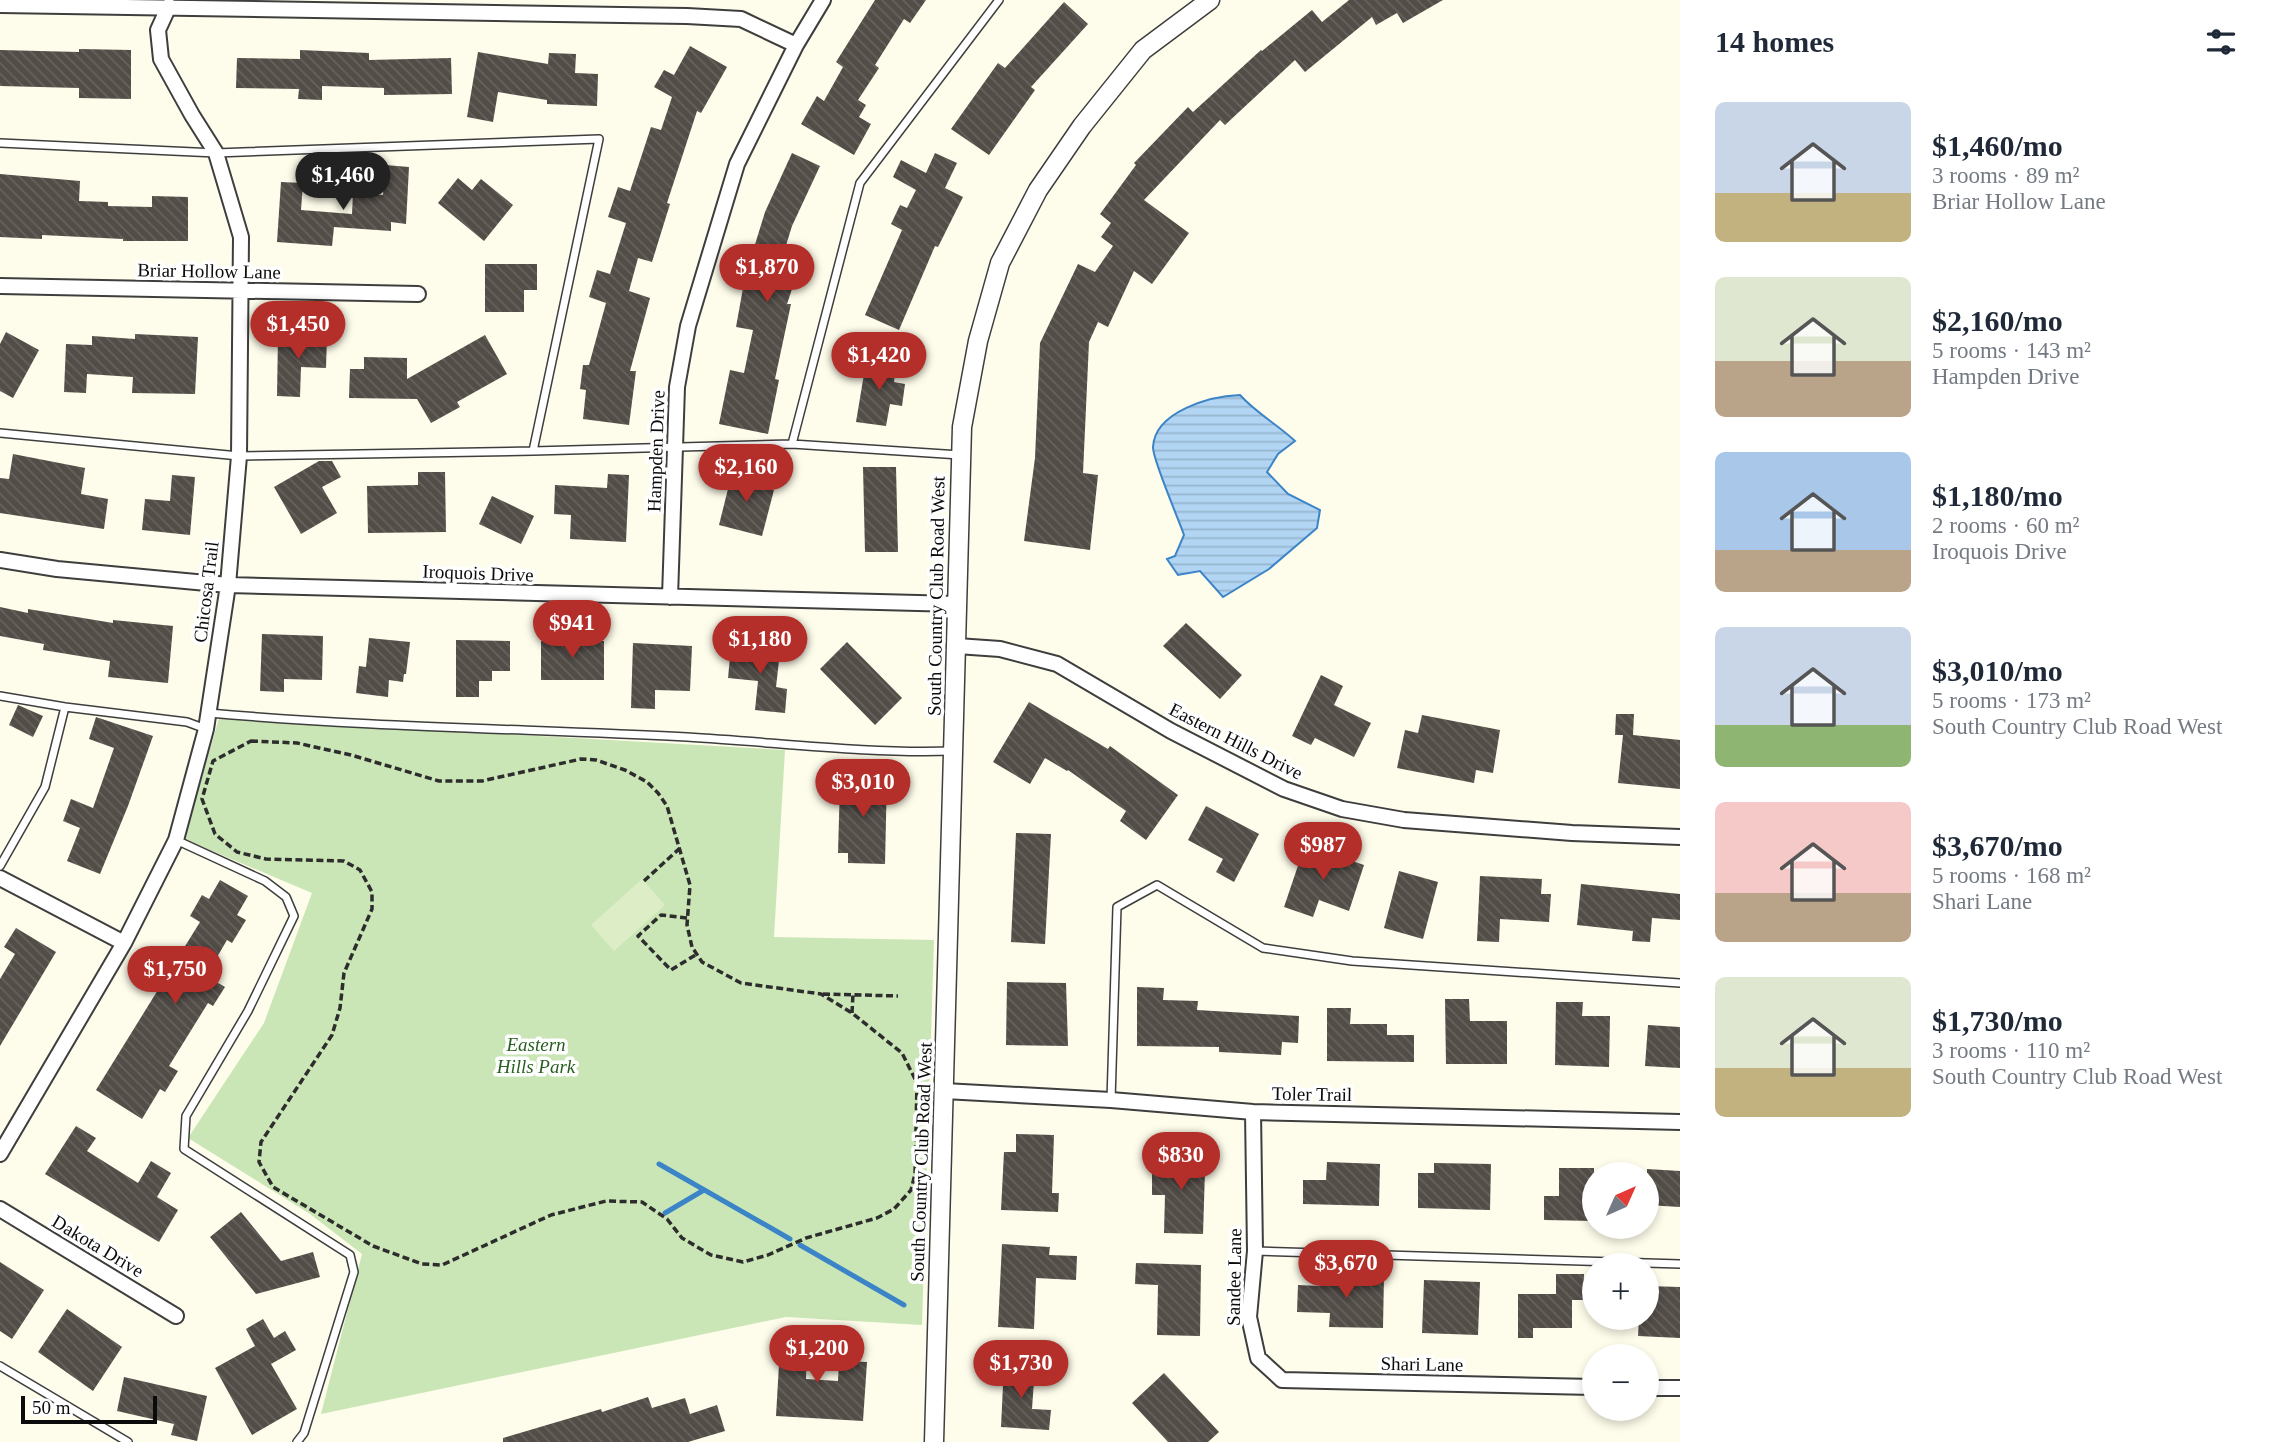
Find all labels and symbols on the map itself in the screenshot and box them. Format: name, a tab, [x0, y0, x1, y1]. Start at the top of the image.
pin: $1,460	[286, 152, 400, 212]
pin: $1,870	[710, 244, 824, 304]
street label: Briar Hollow Lane	[137, 259, 281, 283]
pin: $1,450	[241, 302, 355, 361]
pin: $1,420	[822, 332, 936, 392]
street label: Hampden Drive	[643, 390, 669, 512]
pin: $2,160	[689, 444, 803, 504]
street label: South Country Club Road West	[923, 475, 949, 716]
street label: Chicosa Trail	[189, 540, 223, 644]
street label: Iroquois Drive	[422, 561, 534, 585]
pin: $941	[531, 600, 613, 660]
pin: $1,180	[703, 616, 817, 676]
street label: Eastern Hills Drive	[1166, 698, 1306, 784]
pin: $3,010	[806, 760, 920, 819]
pin: $987	[1282, 822, 1364, 882]
pin: $1,750	[118, 946, 232, 1006]
park label: Eastern Hills Park	[496, 1034, 576, 1077]
street label: South Country Club Road West	[906, 1041, 936, 1282]
street label: Toler Trail	[1272, 1083, 1352, 1105]
pin: $830	[1140, 1132, 1222, 1192]
north arrow	[1582, 1162, 1659, 1239]
street label: Dakota Drive	[48, 1211, 148, 1281]
street label: Sandee Lane	[1223, 1228, 1245, 1326]
pin: $3,670	[1289, 1240, 1403, 1300]
pin: $1,200	[760, 1326, 874, 1385]
pin: $1,730	[964, 1340, 1078, 1400]
street label: Shari Lane	[1380, 1353, 1464, 1375]
scale bar	[21, 1393, 158, 1425]

